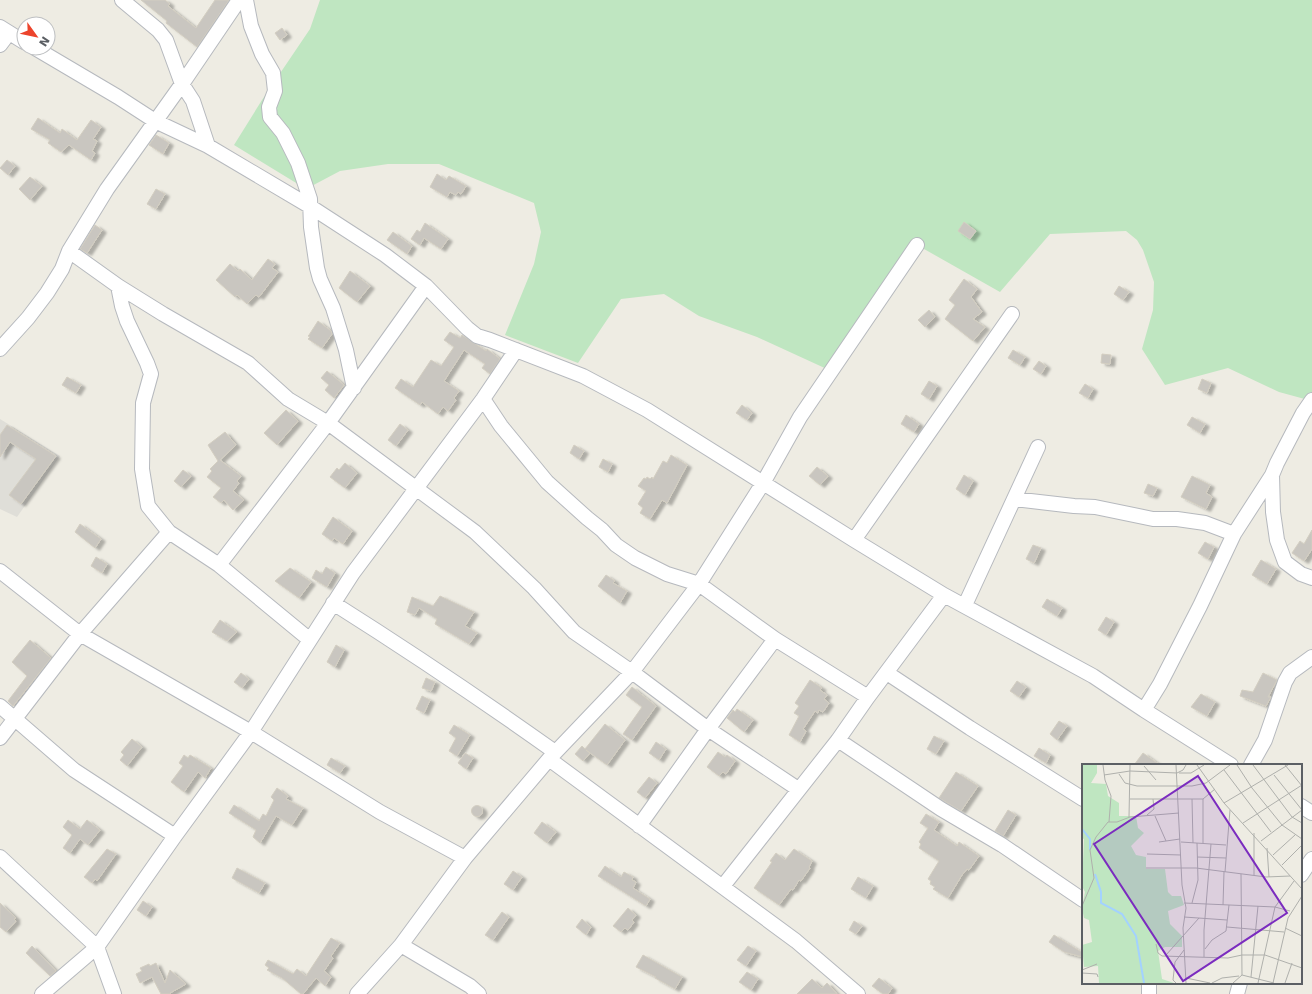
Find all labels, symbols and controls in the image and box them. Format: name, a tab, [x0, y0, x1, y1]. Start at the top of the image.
north arrow	[16, 16, 56, 56]
text: N	[36, 34, 52, 49]
inset map	[1082, 764, 1302, 984]

